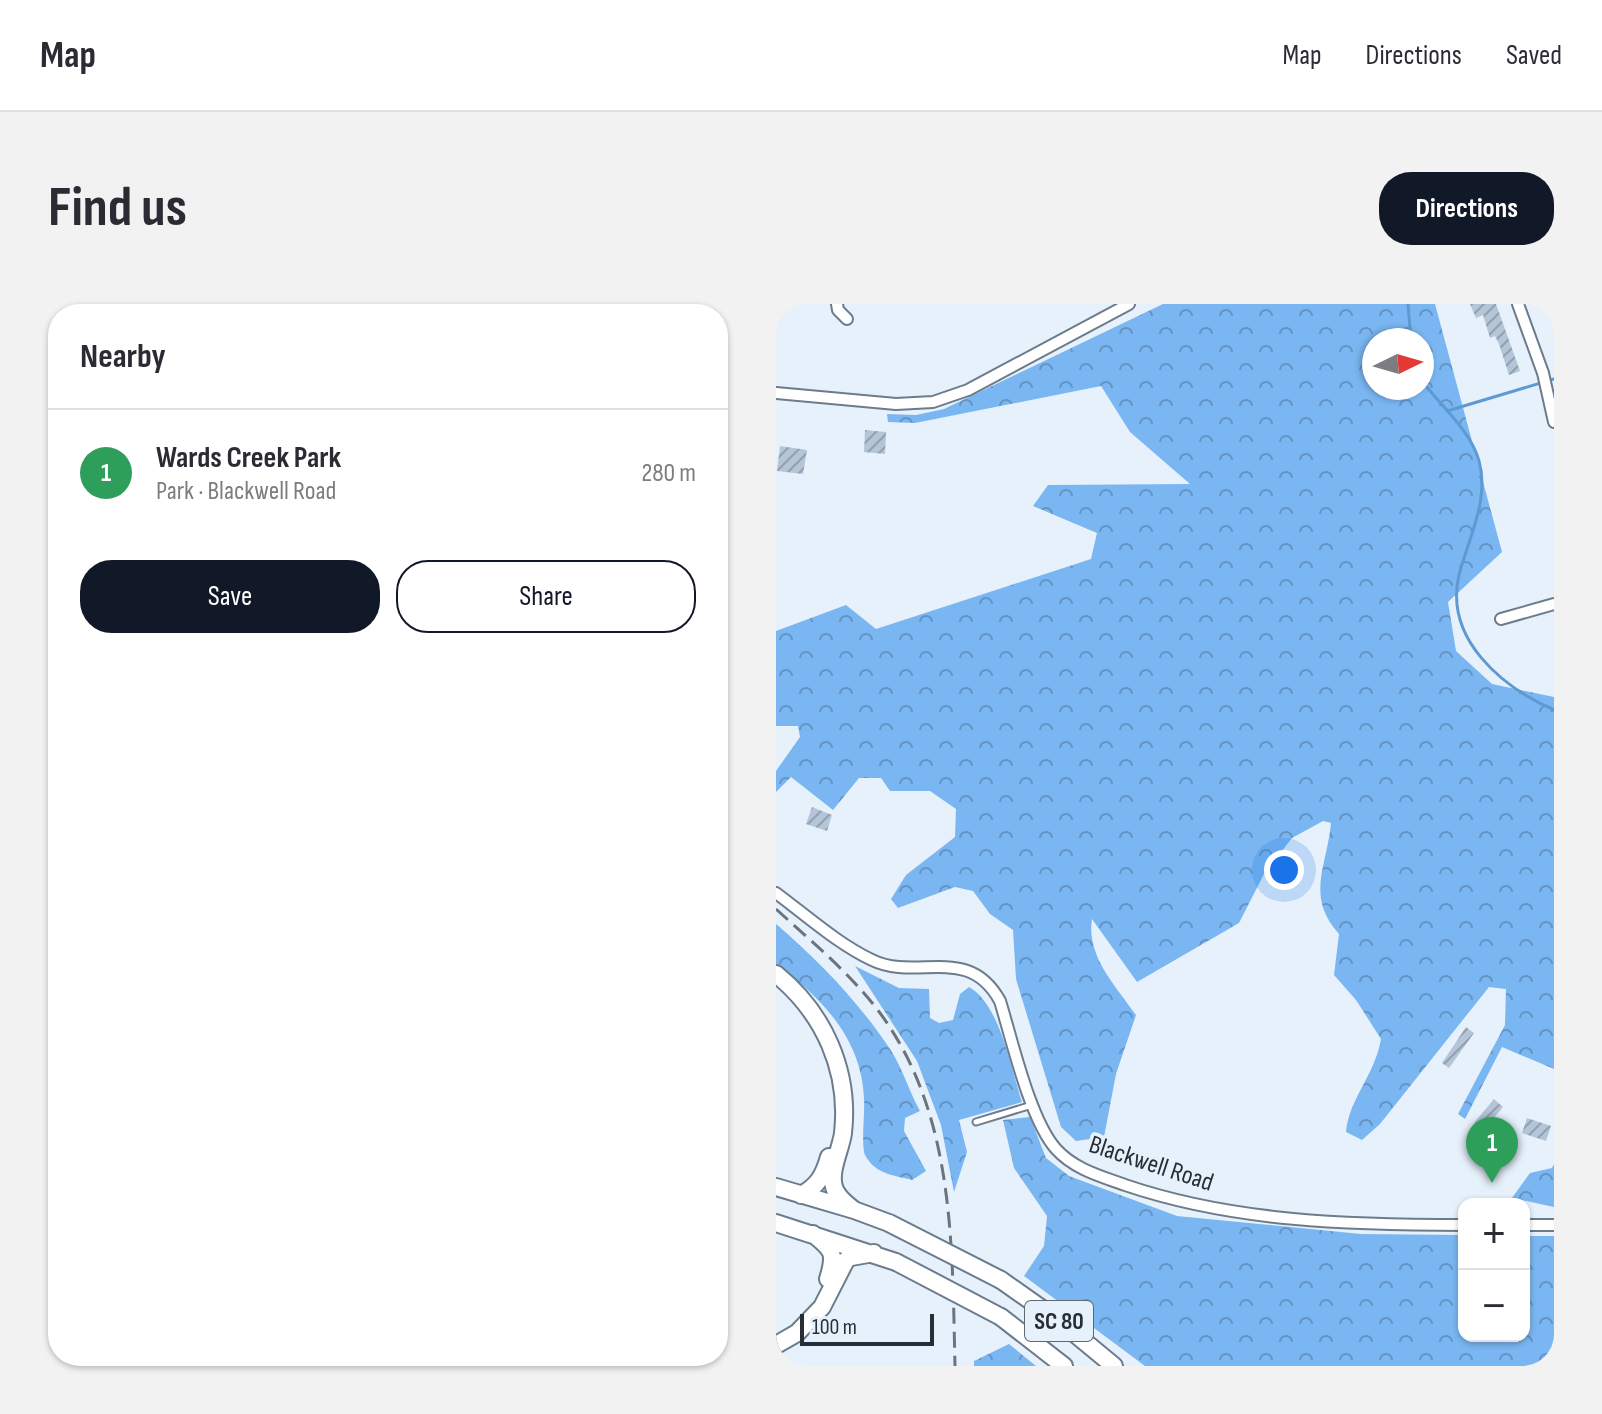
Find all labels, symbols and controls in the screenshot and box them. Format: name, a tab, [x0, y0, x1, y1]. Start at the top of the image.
text: Map	[40, 33, 96, 78]
text: Map	[1283, 39, 1322, 72]
text: Directions	[1366, 39, 1462, 72]
text: Saved	[1506, 39, 1562, 72]
button: Directions	[1379, 172, 1554, 245]
text: Find us	[48, 175, 187, 242]
north arrow	[1362, 328, 1434, 400]
text: Nearby	[80, 336, 166, 377]
text: Wards Creek Park	[156, 440, 341, 476]
text: 1	[101, 458, 111, 489]
text: 280 m	[641, 458, 696, 489]
text: Park · Blackwell Road	[156, 476, 336, 507]
button: Save	[80, 560, 380, 633]
button: Share	[396, 560, 696, 633]
your location	[1264, 850, 1304, 890]
pin: 1	[1466, 1117, 1518, 1183]
street label: Blackwell Road	[1085, 1129, 1217, 1199]
map controls	[1458, 1198, 1530, 1342]
button: +	[1458, 1198, 1530, 1270]
button: −	[1458, 1270, 1530, 1342]
road number: SC 80	[1025, 1301, 1093, 1341]
scale bar	[800, 1310, 934, 1346]
text: 100 m	[812, 1314, 857, 1341]

